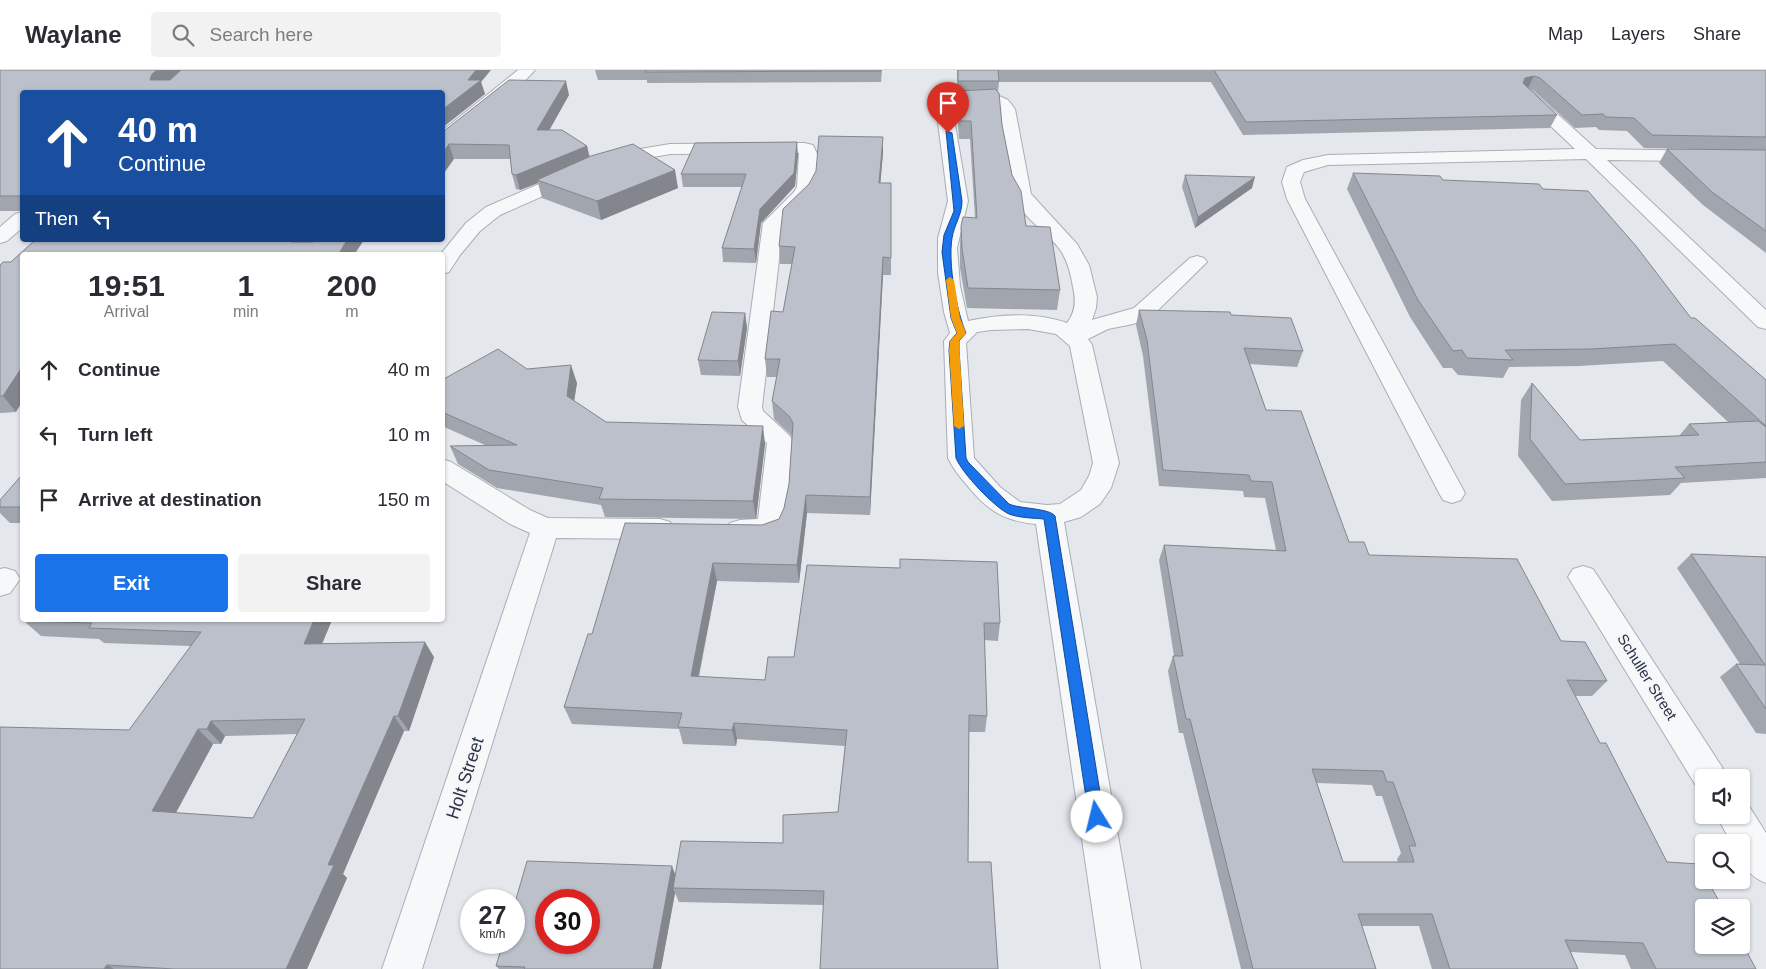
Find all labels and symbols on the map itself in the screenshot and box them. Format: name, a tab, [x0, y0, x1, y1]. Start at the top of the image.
pin	[927, 82, 969, 133]
street label: Schuller Street	[1614, 631, 1681, 724]
street label: Holt Street	[442, 734, 488, 822]
position arrow	[1070, 790, 1122, 842]
speed limit sign: 30	[535, 889, 600, 954]

